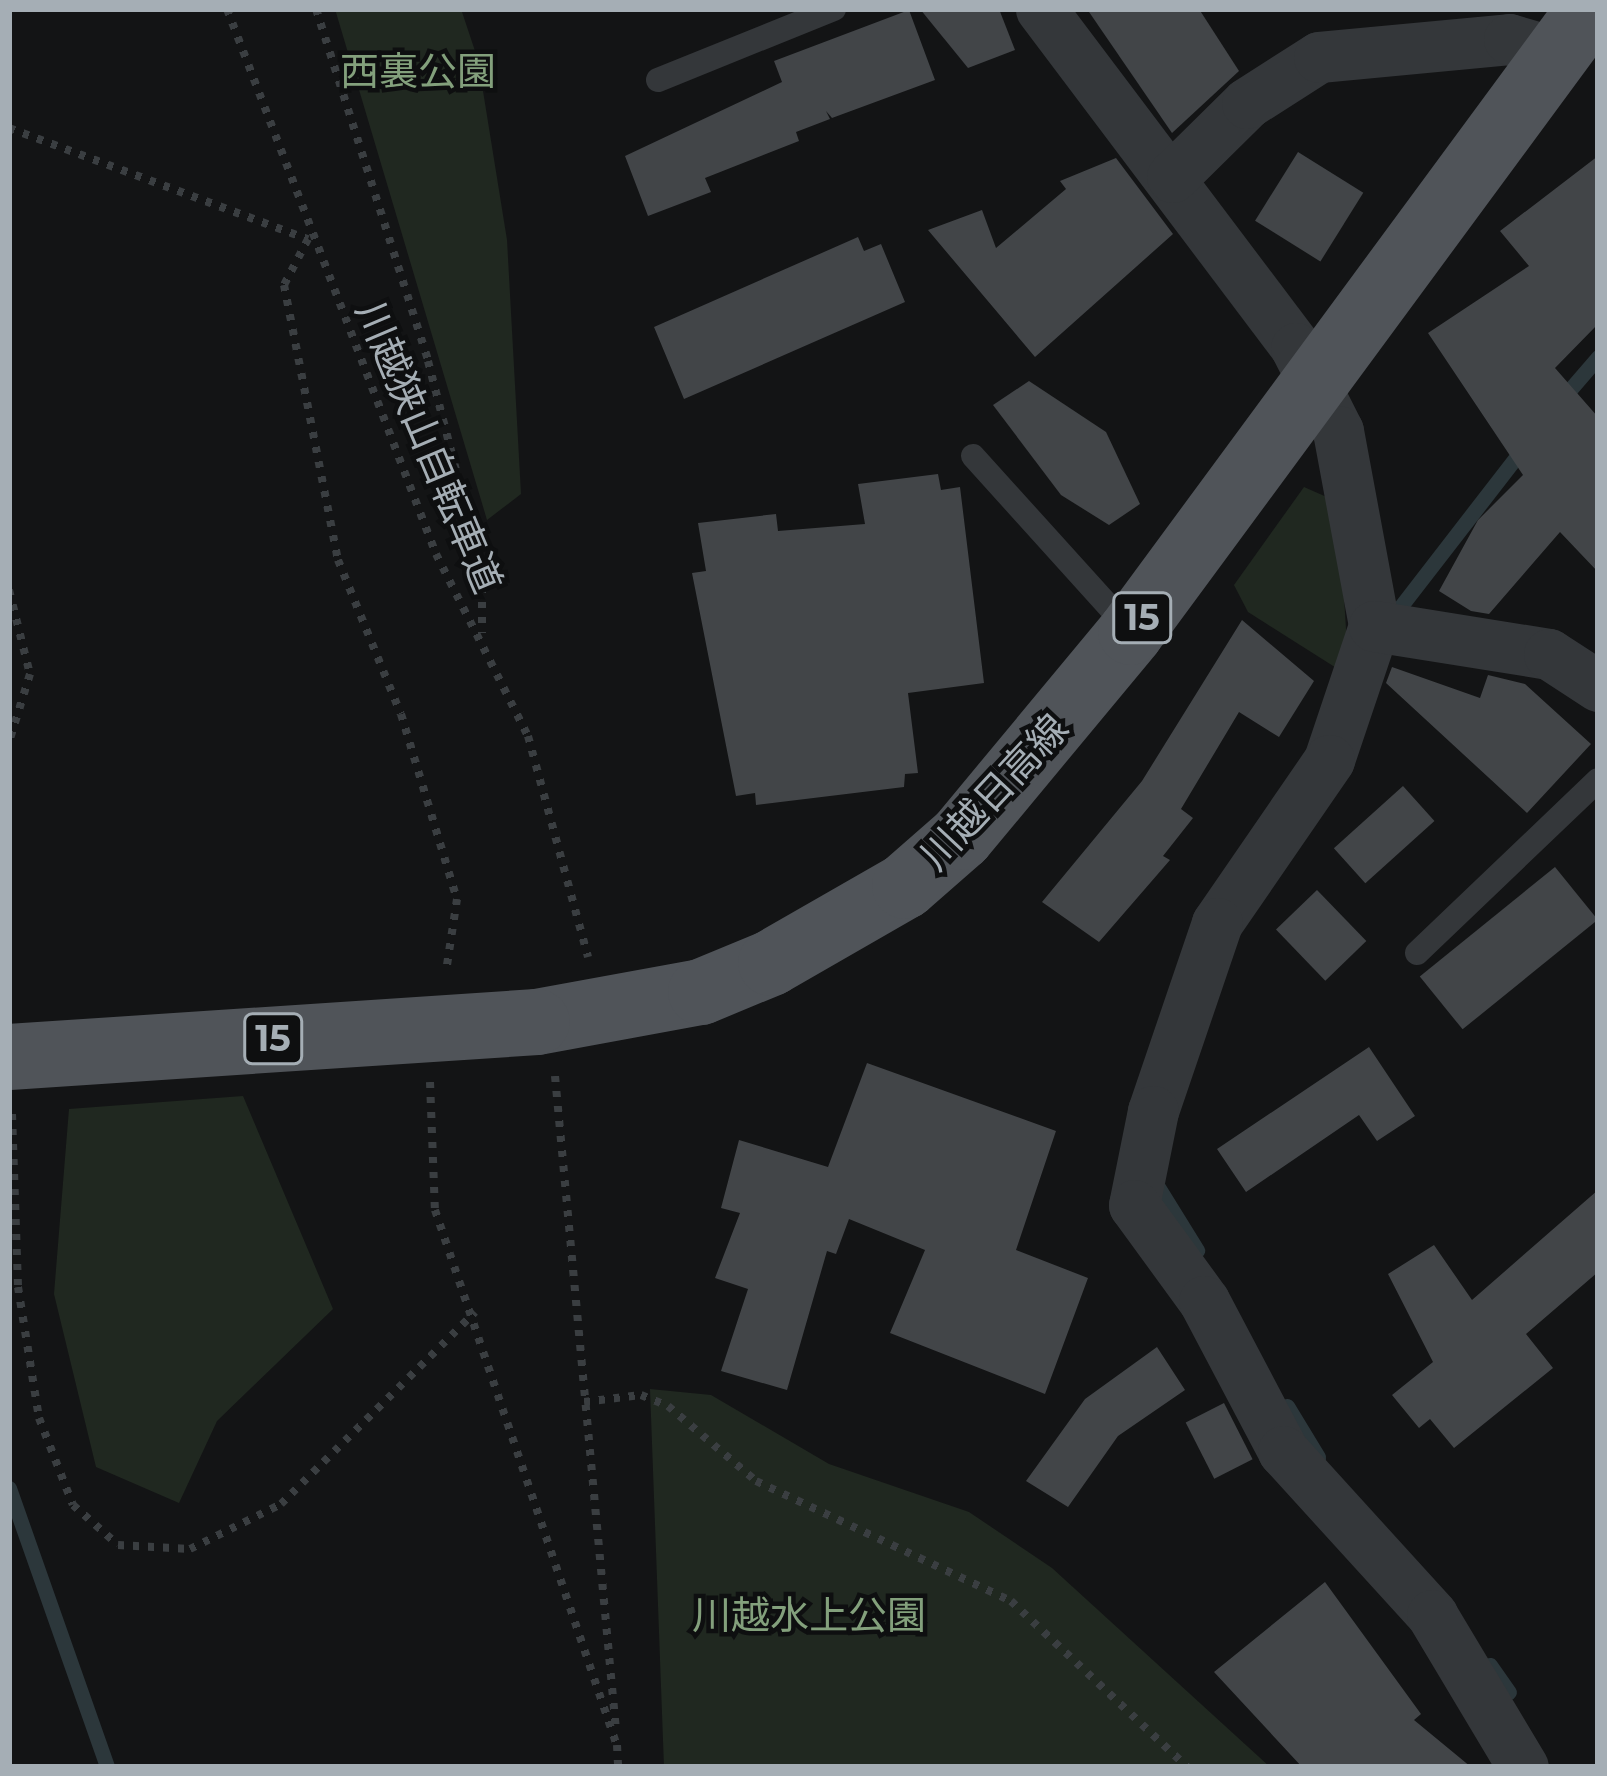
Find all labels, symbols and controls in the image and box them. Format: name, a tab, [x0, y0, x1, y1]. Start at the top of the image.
park label: 西裏公園	[340, 48, 496, 94]
street label: 川越狭山自転車道	[347, 294, 511, 600]
road number: 15	[1112, 588, 1172, 648]
street label: 川越日高線	[910, 705, 1078, 879]
road number: 15	[243, 1009, 303, 1069]
park label: 川越水上公園	[692, 1592, 926, 1638]

